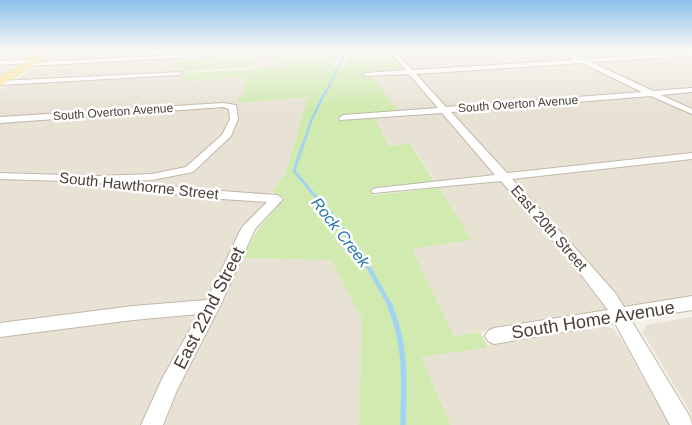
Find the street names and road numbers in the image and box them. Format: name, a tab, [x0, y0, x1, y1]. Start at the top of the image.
street label: South Overton Avenue	[457, 93, 579, 115]
street label: South Overton Avenue	[52, 101, 174, 123]
street label: South Hawthorne Street	[59, 169, 220, 202]
street label: East 20th Street	[508, 182, 592, 274]
street label: East 22nd Street	[170, 244, 248, 372]
street label: South Home Avenue	[510, 297, 676, 343]

